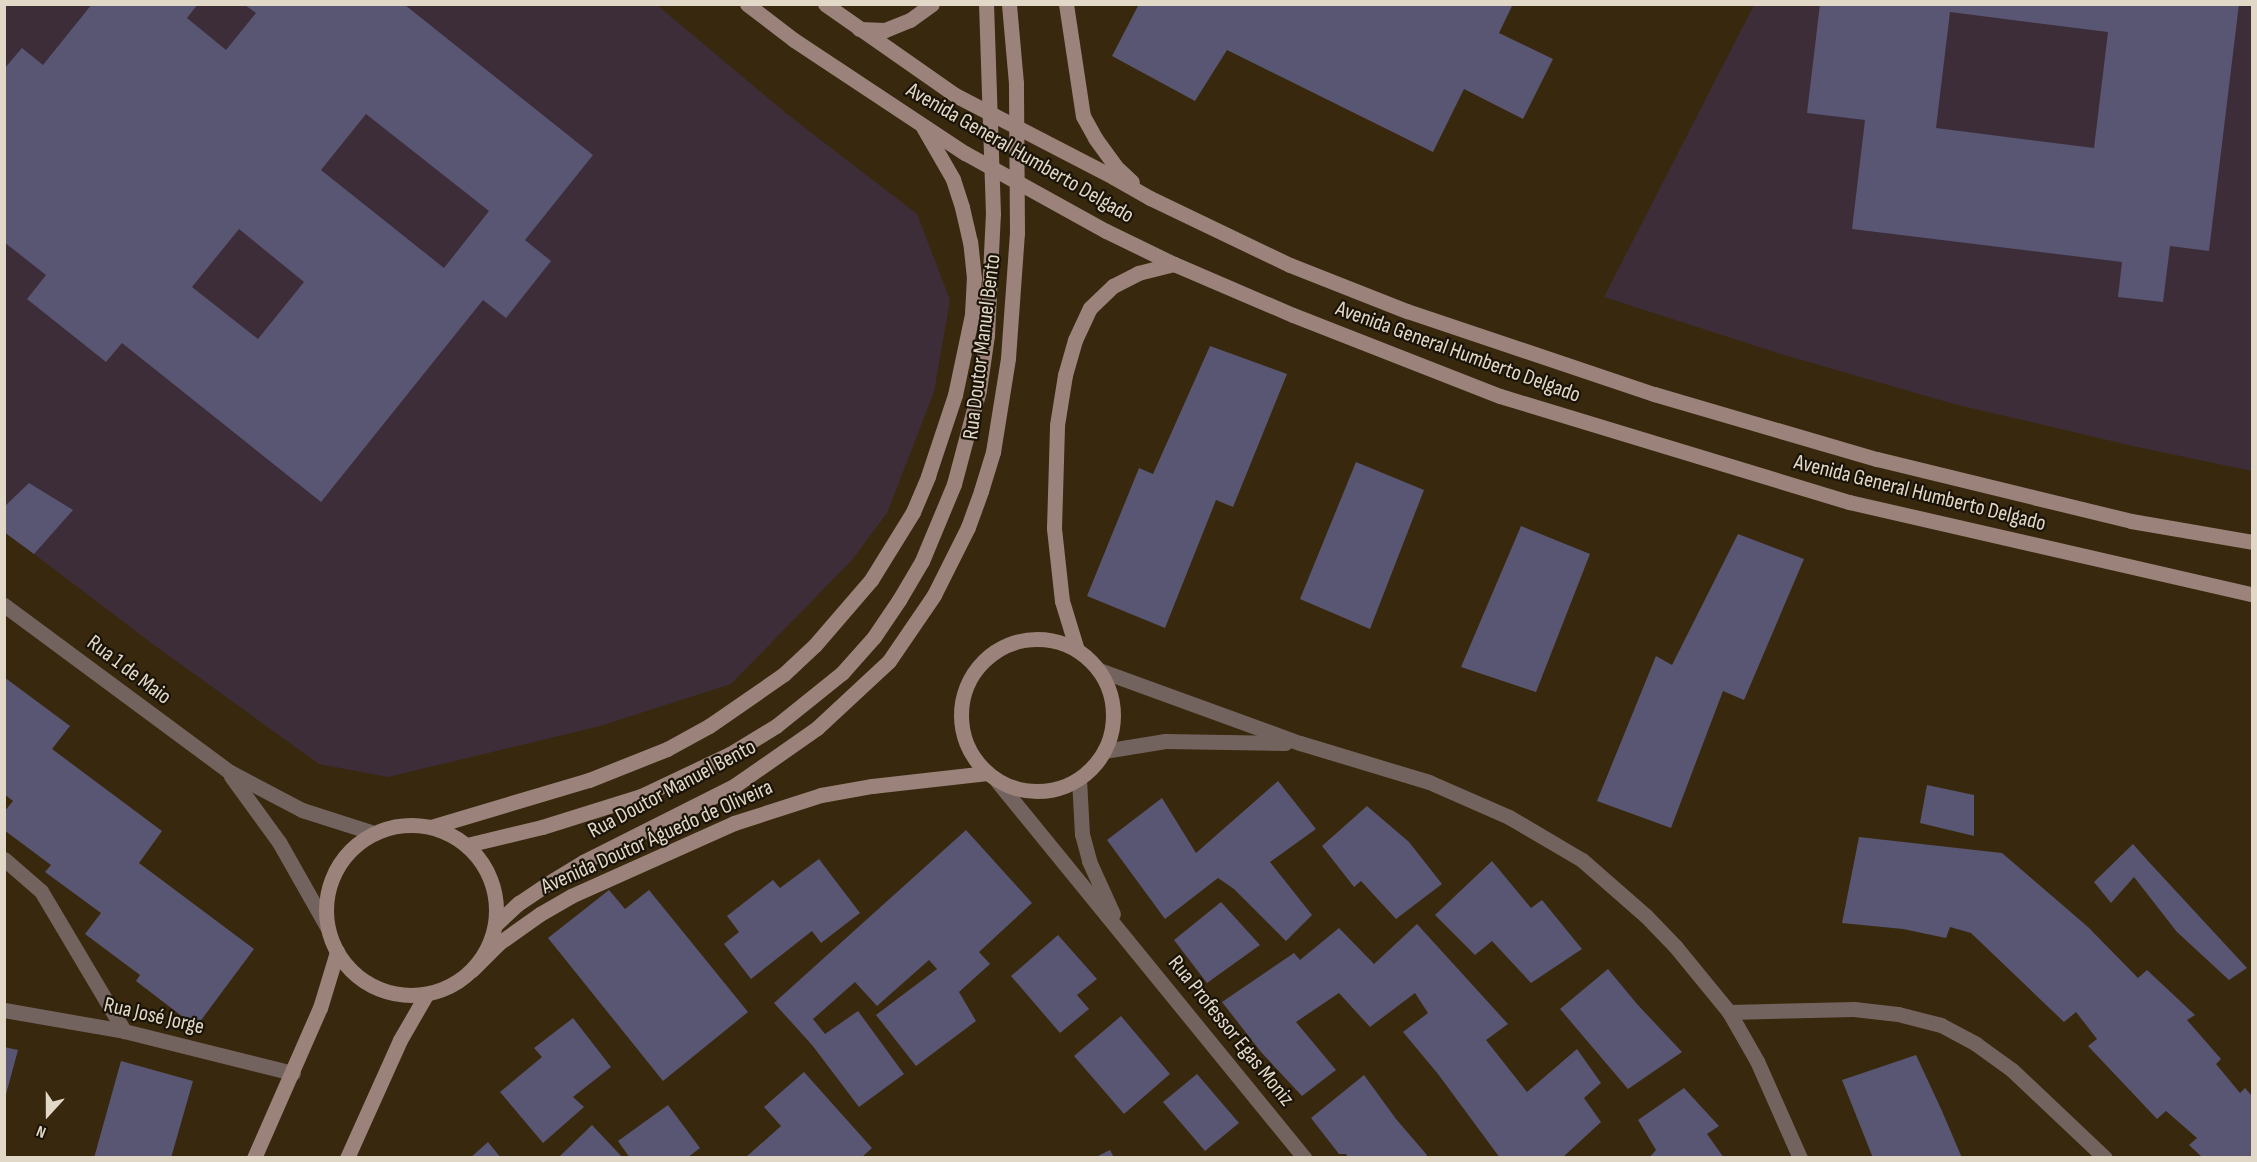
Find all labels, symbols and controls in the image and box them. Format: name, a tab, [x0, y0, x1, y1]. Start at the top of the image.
street label: Avenida General Humberto Delgado	[902, 77, 1138, 229]
street label: Rua Doutor Manuel Bento	[958, 253, 1006, 441]
street label: Avenida General Humberto Delgado	[1332, 295, 1584, 409]
street label: Avenida General Humberto Delgado	[1791, 449, 2049, 537]
street label: Rua 1 de Maio	[82, 630, 176, 710]
street label: Rua Doutor Manuel Bento	[584, 734, 760, 844]
street label: Avenida Doutor Águedo de Oliveira	[537, 774, 777, 900]
street label: Rua Professor Egas Moniz	[1162, 950, 1300, 1112]
street label: Rua José Jorge	[101, 992, 207, 1040]
north arrow	[18, 1084, 78, 1144]
text: N	[34, 1121, 49, 1142]

